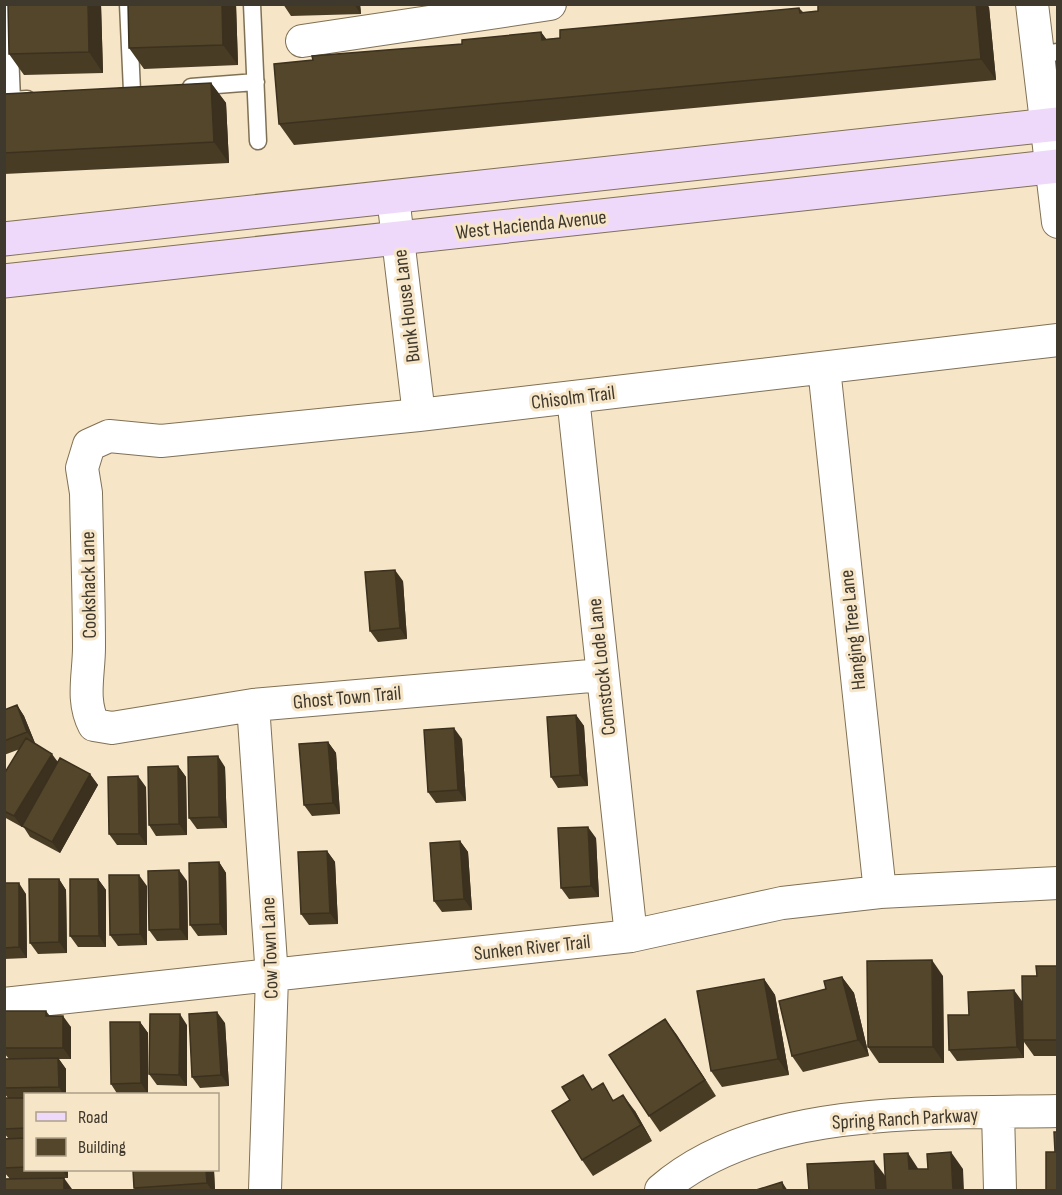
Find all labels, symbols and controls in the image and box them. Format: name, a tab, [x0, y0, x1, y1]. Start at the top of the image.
street label: West Hacienda Avenue	[455, 205, 608, 245]
street label: Bunk House Lane	[388, 248, 426, 364]
street label: Chisolm Trail	[530, 381, 616, 415]
street label: Cookshack Lane	[76, 531, 102, 639]
street label: Hanging Tree Lane	[835, 569, 871, 691]
street label: Comstock Lode Lane	[583, 597, 621, 737]
street label: Ghost Town Trail	[292, 681, 402, 715]
street label: Cow Town Lane	[256, 897, 284, 999]
street label: Sunken River Trail	[473, 930, 592, 966]
legend	[24, 1093, 219, 1171]
street label: Spring Ranch Parkway	[831, 1103, 979, 1135]
text: Road	[78, 1107, 108, 1128]
text: Building	[78, 1137, 126, 1158]

